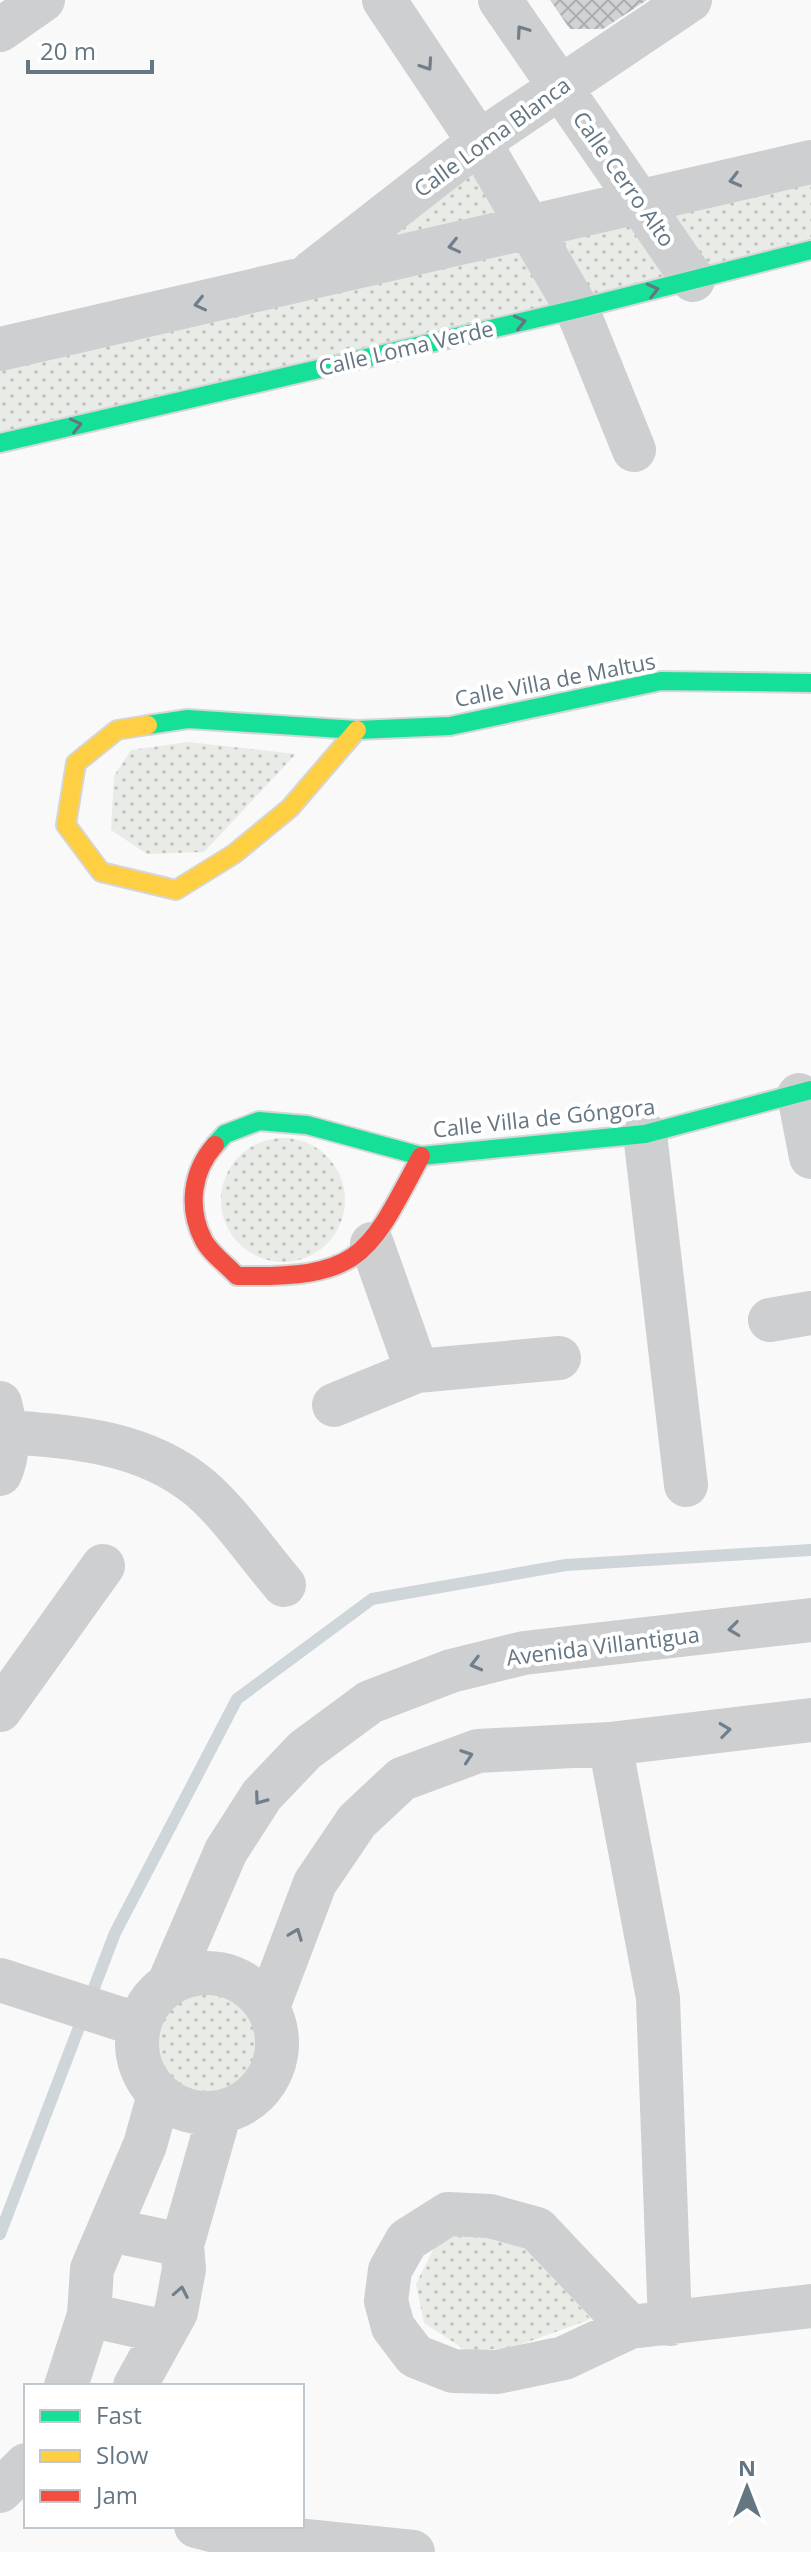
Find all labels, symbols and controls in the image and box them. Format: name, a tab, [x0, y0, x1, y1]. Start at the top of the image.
scale bar	[28, 24, 152, 74]
one-way arrow	[517, 26, 532, 40]
text: 20 m	[40, 34, 96, 67]
one-way arrow	[417, 56, 432, 71]
street label: Calle Loma Blanca	[407, 69, 576, 203]
street label: Calle Cerro Alto	[567, 105, 683, 252]
one-way arrow	[729, 171, 743, 188]
one-way arrow	[447, 237, 461, 254]
one-way arrow	[645, 282, 659, 299]
one-way arrow	[194, 295, 208, 312]
street label: Calle Loma Verde	[315, 312, 496, 382]
one-way arrow	[513, 314, 527, 331]
one-way arrow	[69, 417, 82, 434]
street label: Calle Villa de Maltus	[452, 645, 658, 713]
street label: Calle Villa de Góngora	[431, 1090, 657, 1144]
street label: Avenida Villantigua	[505, 1618, 701, 1672]
one-way arrow	[727, 1620, 740, 1637]
one-way arrow	[470, 1655, 484, 1672]
one-way arrow	[719, 1722, 732, 1739]
one-way arrow	[459, 1749, 473, 1765]
one-way arrow	[256, 1790, 270, 1805]
one-way arrow	[286, 1928, 303, 1942]
one-way arrow	[171, 2285, 188, 2298]
legend	[24, 2384, 304, 2528]
text: Fast	[96, 2398, 142, 2431]
text: Slow	[96, 2438, 149, 2471]
north arrow	[707, 2448, 787, 2528]
text: N	[738, 2452, 756, 2482]
text: Jam	[94, 2478, 138, 2511]

